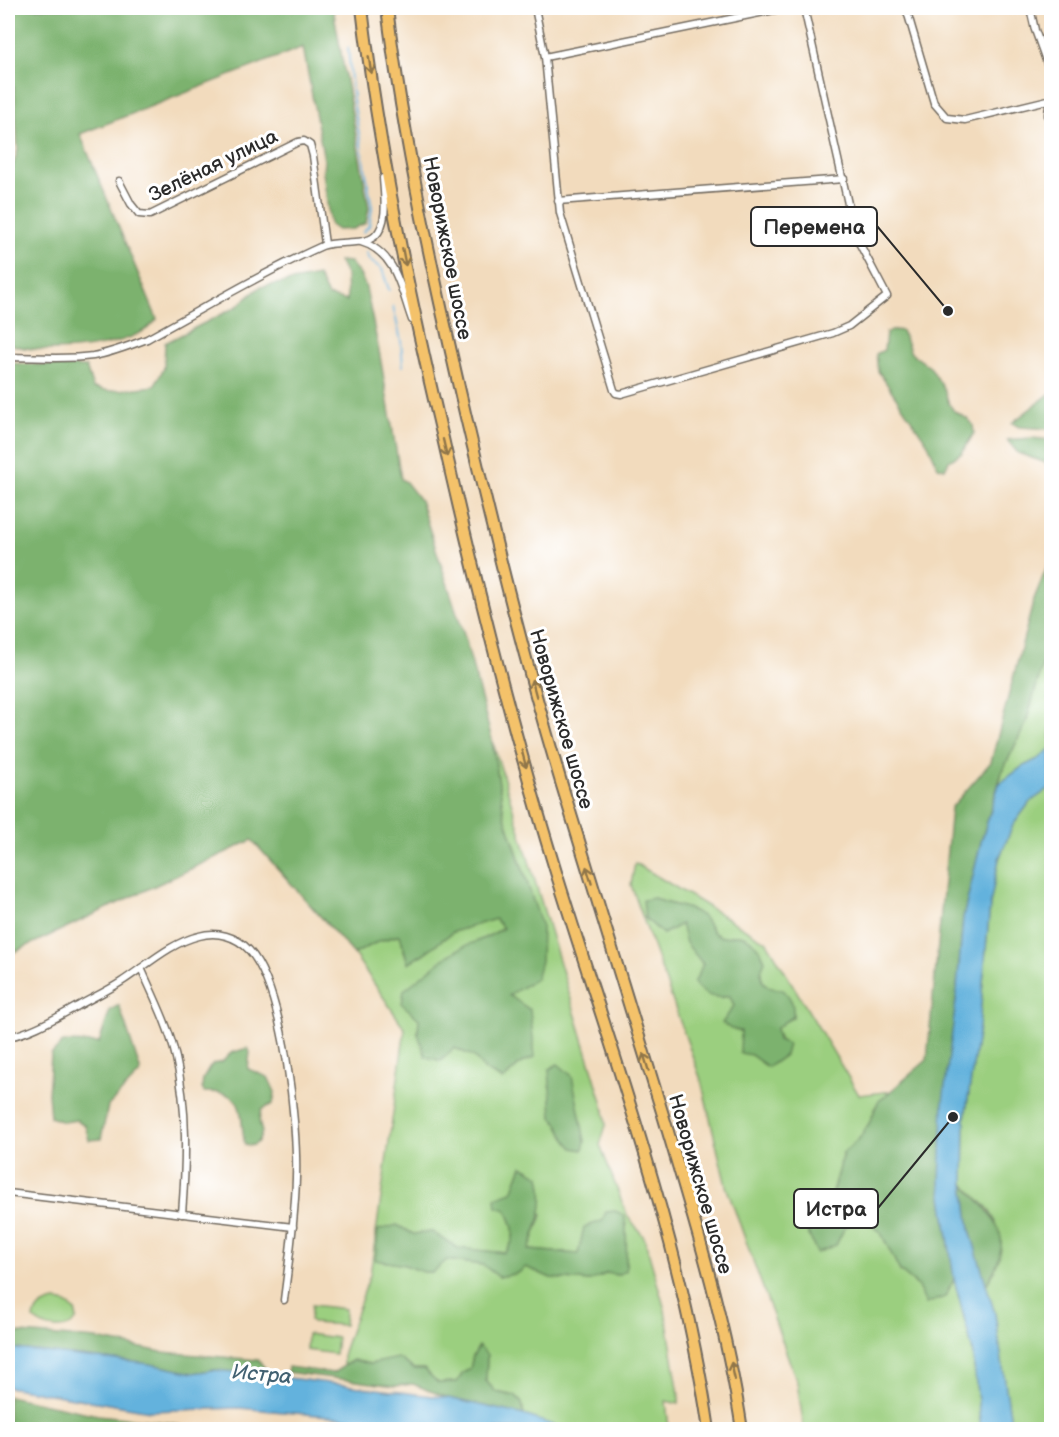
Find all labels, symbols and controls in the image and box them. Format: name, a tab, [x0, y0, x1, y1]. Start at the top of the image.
one-way arrow	[364, 55, 375, 75]
street label: Зелёная улица	[145, 124, 282, 207]
street label: Новорижское шоссе	[417, 155, 477, 342]
callout: Перемена	[751, 207, 877, 246]
text: Перемена	[763, 215, 866, 240]
one-way arrow	[399, 247, 410, 267]
one-way arrow	[439, 438, 451, 457]
street label: Новорижское шоссе	[524, 627, 598, 812]
one-way arrow	[528, 679, 540, 698]
one-way arrow	[519, 749, 530, 768]
one-way arrow	[583, 866, 594, 885]
one-way arrow	[640, 1053, 651, 1072]
street label: Новорижское шоссе	[663, 1092, 737, 1277]
callout: Истра	[794, 1189, 878, 1228]
text: Истра	[806, 1197, 867, 1222]
water label: Истра	[231, 1359, 293, 1390]
one-way arrow	[727, 1362, 738, 1381]

